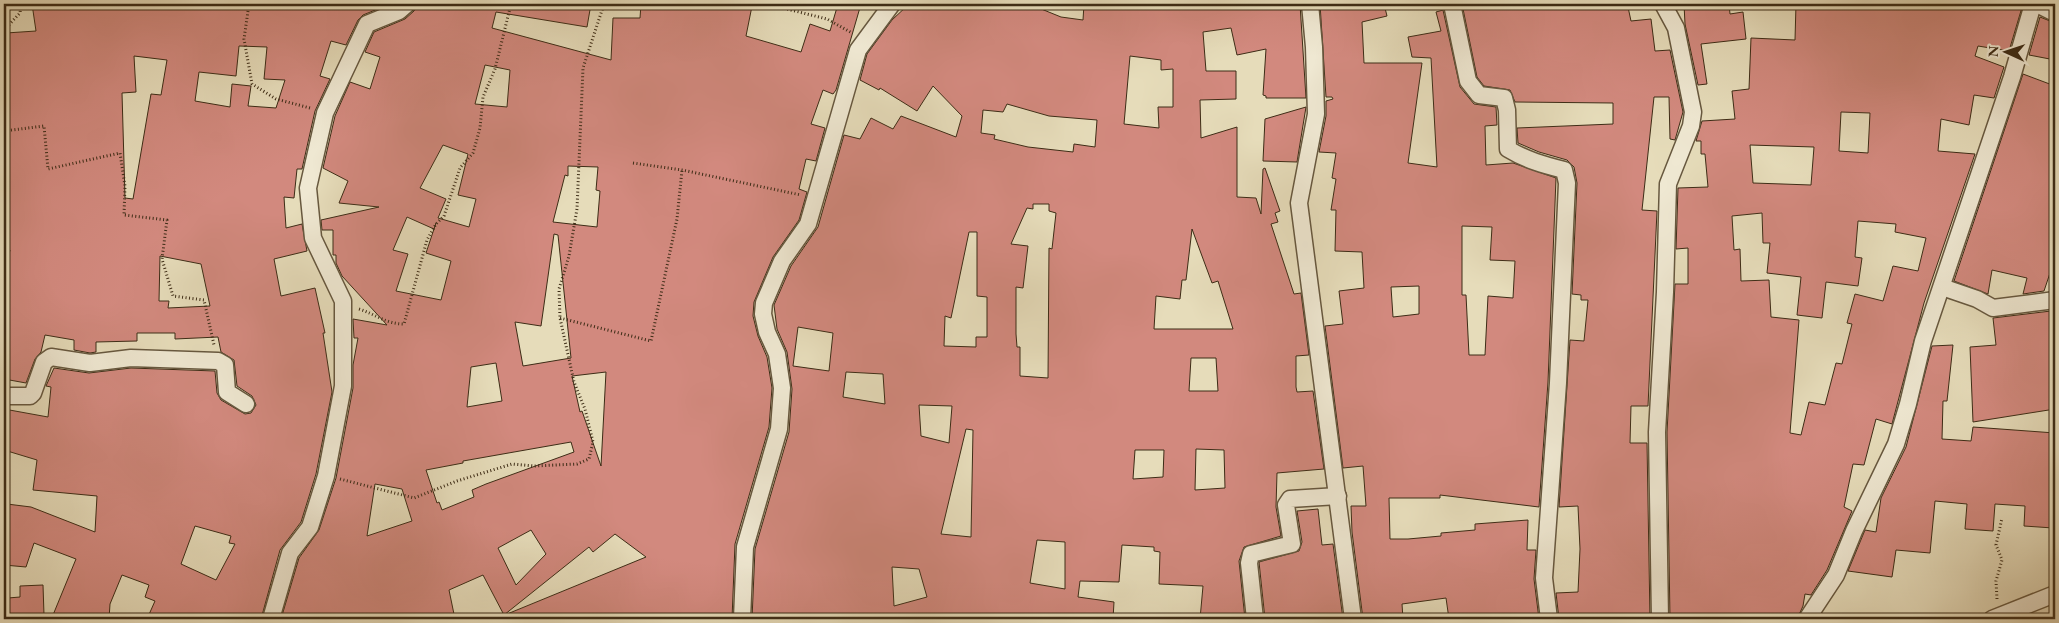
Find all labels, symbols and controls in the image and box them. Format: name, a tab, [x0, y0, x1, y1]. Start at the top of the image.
north arrow	[1982, 28, 2032, 78]
text: N	[1984, 45, 2002, 57]

